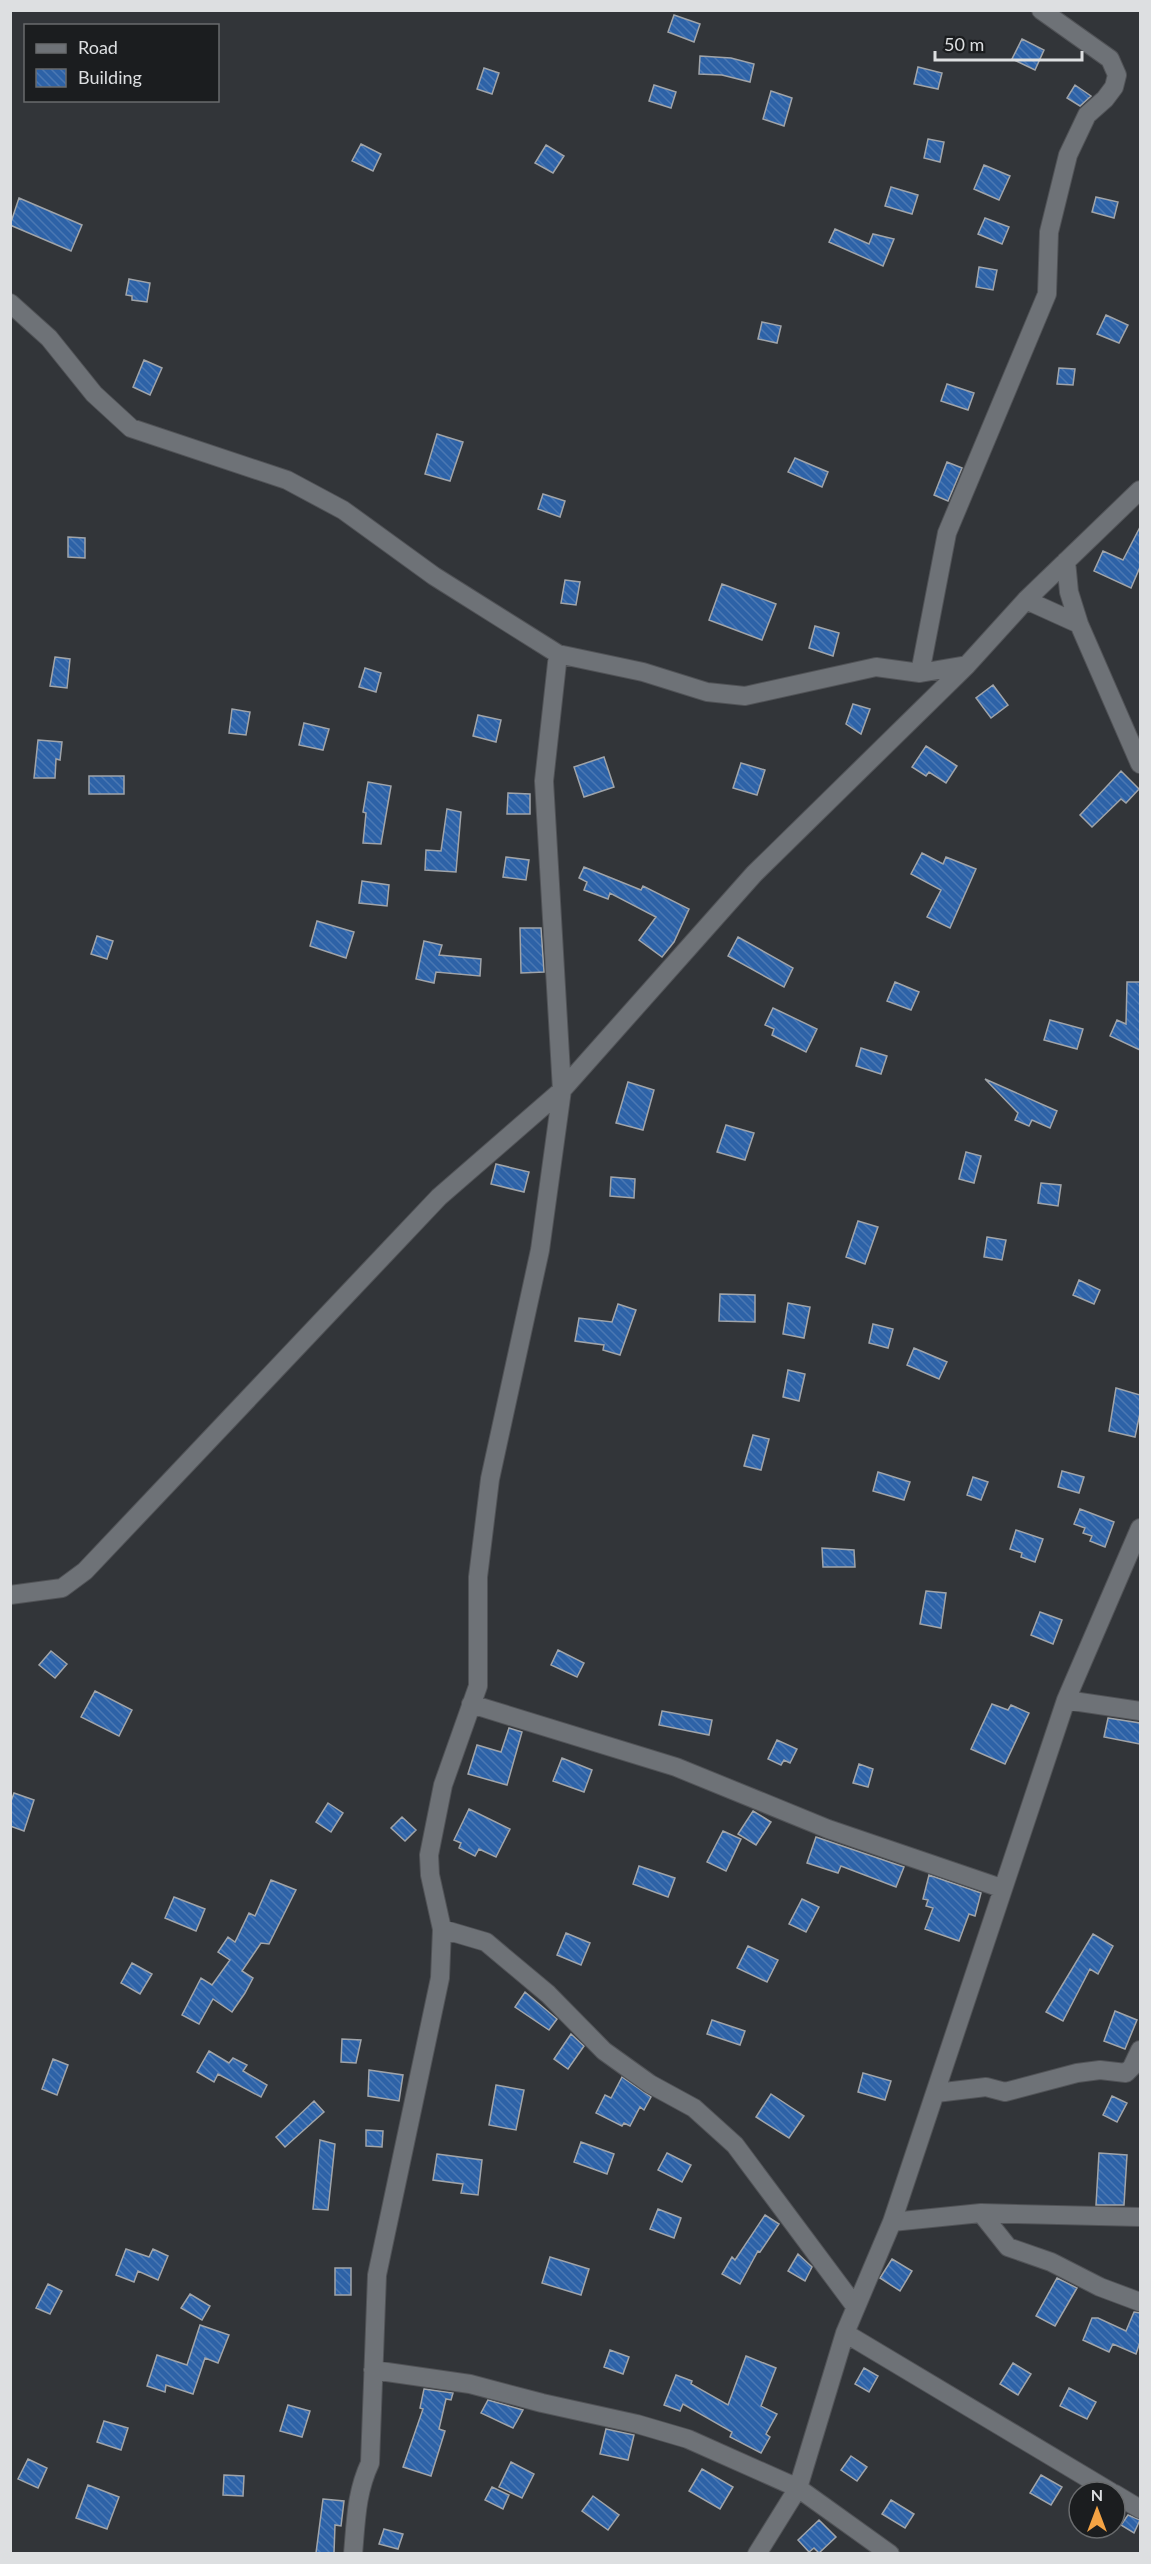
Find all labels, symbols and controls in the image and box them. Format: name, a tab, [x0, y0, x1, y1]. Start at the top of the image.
legend	[24, 24, 219, 102]
scale bar	[935, 24, 1082, 62]
text: 50 m	[944, 33, 984, 55]
text: Road	[78, 36, 118, 58]
text: Building	[78, 66, 142, 88]
north arrow	[1067, 2480, 1127, 2540]
text: N	[1091, 2485, 1103, 2504]

